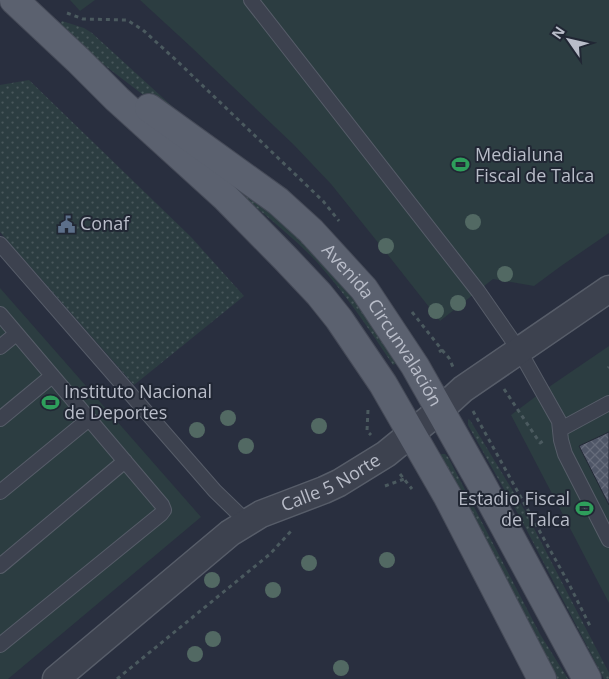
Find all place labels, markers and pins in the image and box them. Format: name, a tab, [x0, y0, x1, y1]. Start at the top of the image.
place label: Medialuna Fiscal de Talca	[475, 142, 594, 187]
sports icon: Medialuna Fiscal de Talca	[451, 155, 471, 175]
place label: Conaf	[80, 211, 130, 235]
public building icon: Conaf	[56, 214, 76, 234]
place label: Instituto Nacional de Deportes	[64, 379, 212, 424]
sports icon: Instituto Nacional de Deportes	[40, 392, 60, 412]
place label: Estadio Fiscal de Talca	[458, 486, 570, 531]
sports icon: Estadio Fiscal de Talca	[574, 499, 594, 519]

